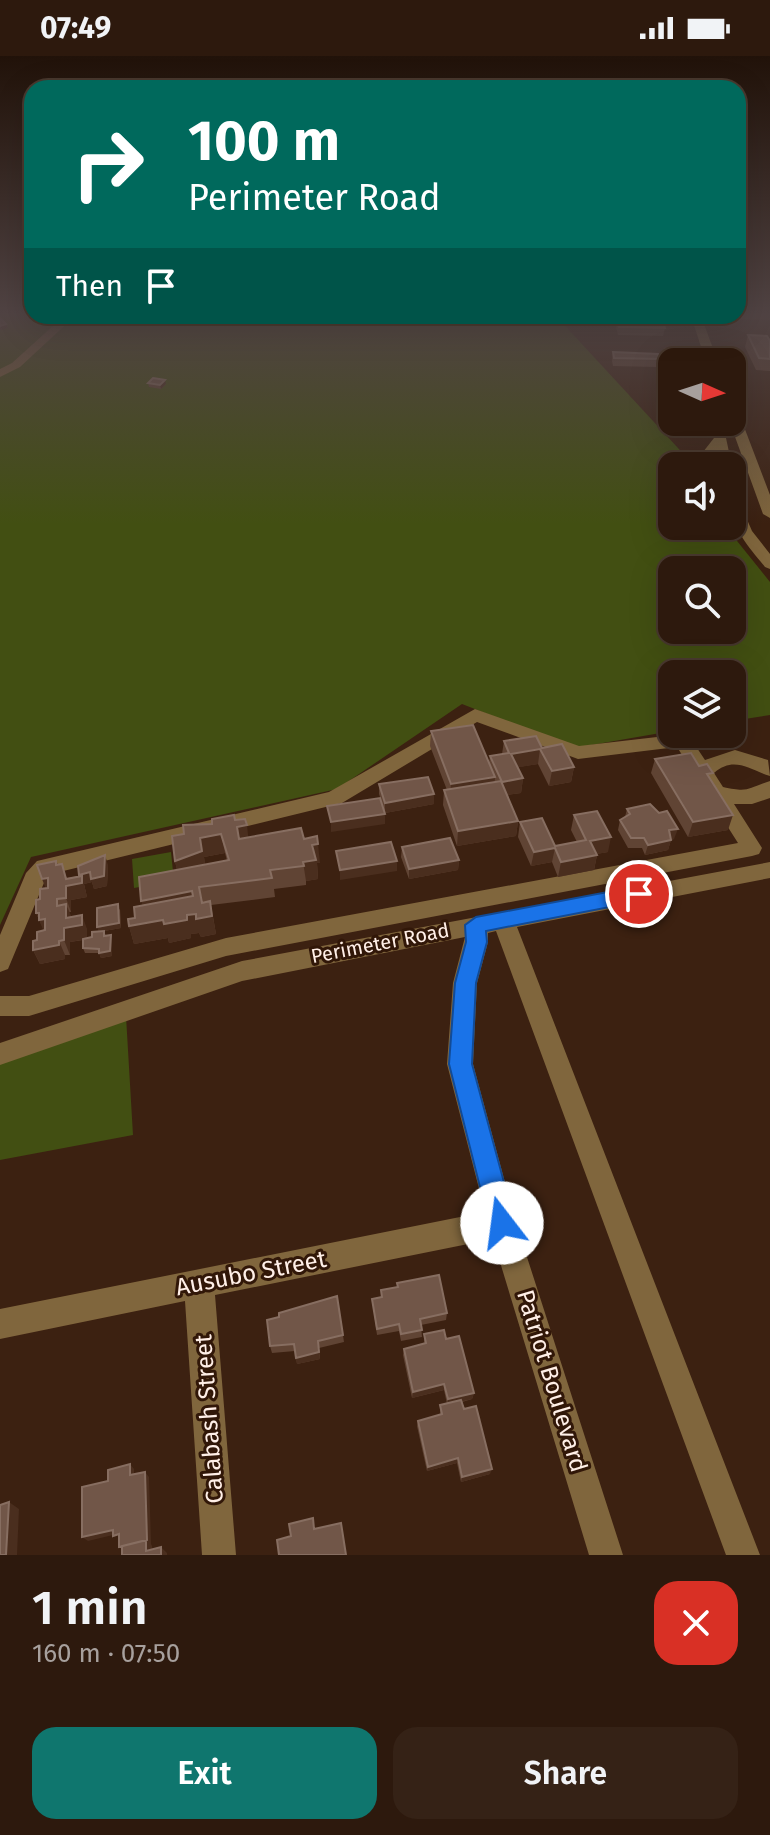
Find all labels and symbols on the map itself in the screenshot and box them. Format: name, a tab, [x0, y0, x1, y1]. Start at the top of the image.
north arrow	[658, 348, 746, 436]
pin	[605, 860, 673, 928]
street label: Perimeter Road	[309, 918, 451, 968]
position arrow	[460, 1181, 544, 1265]
street label: Ausubo Street	[173, 1245, 329, 1301]
street label: Patriot Boulevard	[511, 1286, 593, 1476]
street label: Calabash Street	[189, 1333, 229, 1505]

